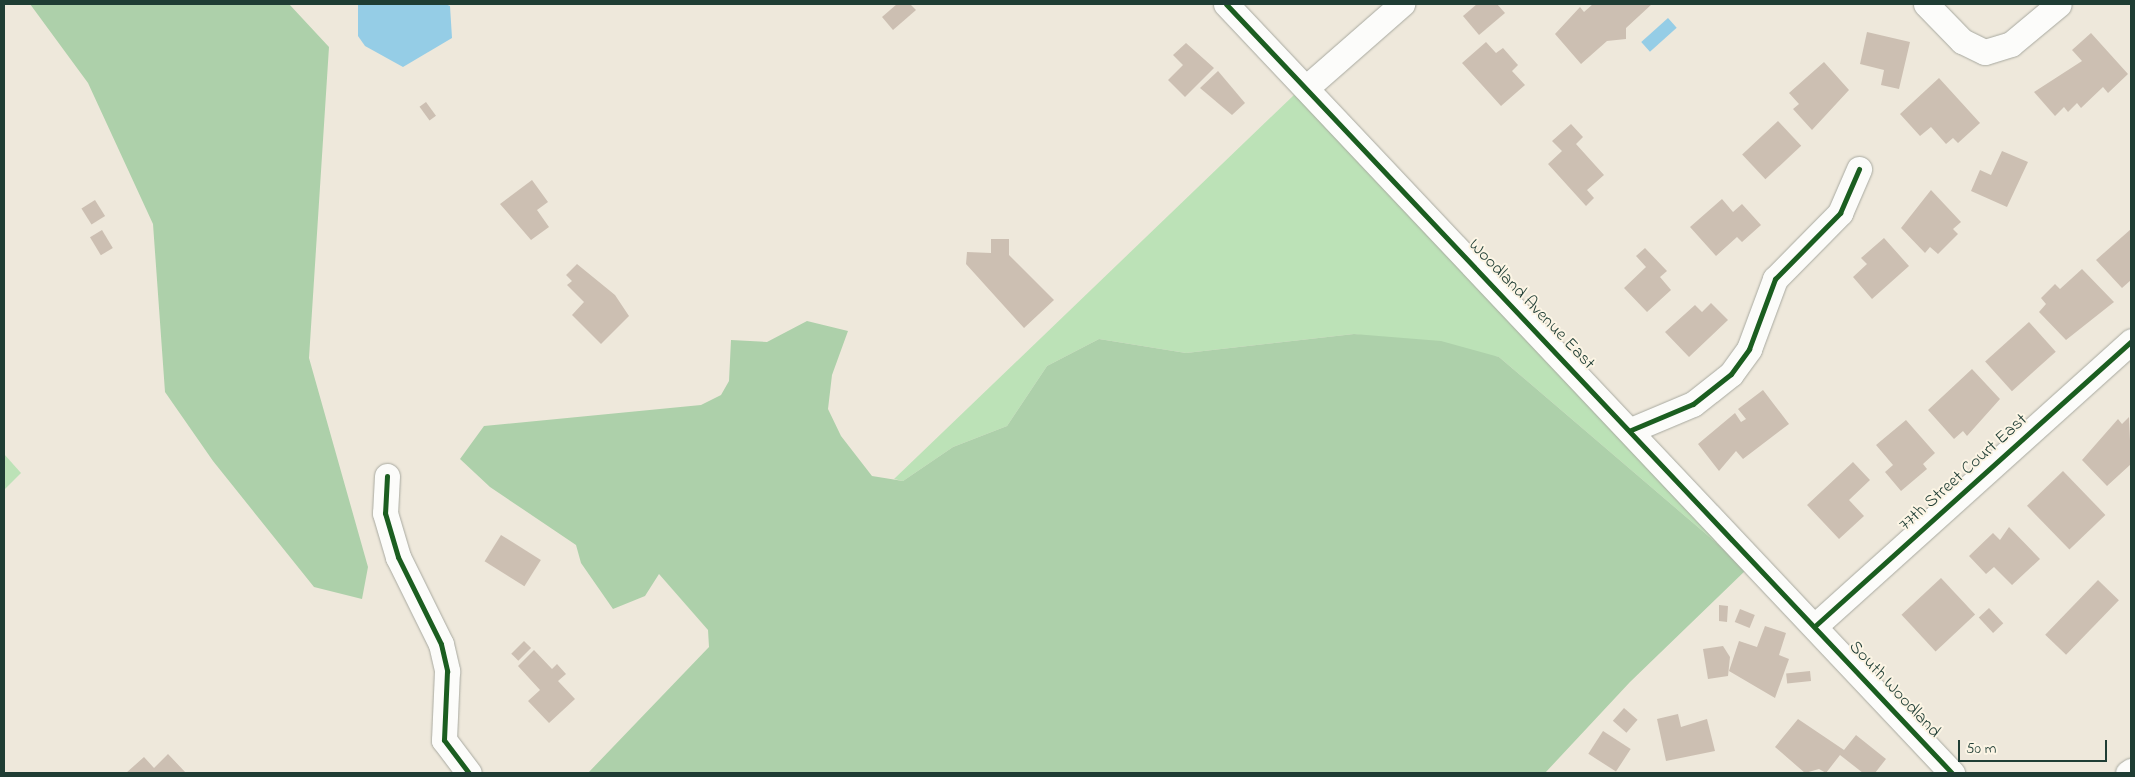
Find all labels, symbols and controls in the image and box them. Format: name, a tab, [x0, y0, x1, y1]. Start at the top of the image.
street label: Woodland Avenue East	[1463, 235, 1599, 375]
street label: 77th Street Court East	[1895, 410, 2033, 536]
street label: South Woodland	[1844, 637, 1944, 743]
scale bar	[1960, 730, 2109, 762]
text: 50 m	[1966, 738, 1996, 760]

